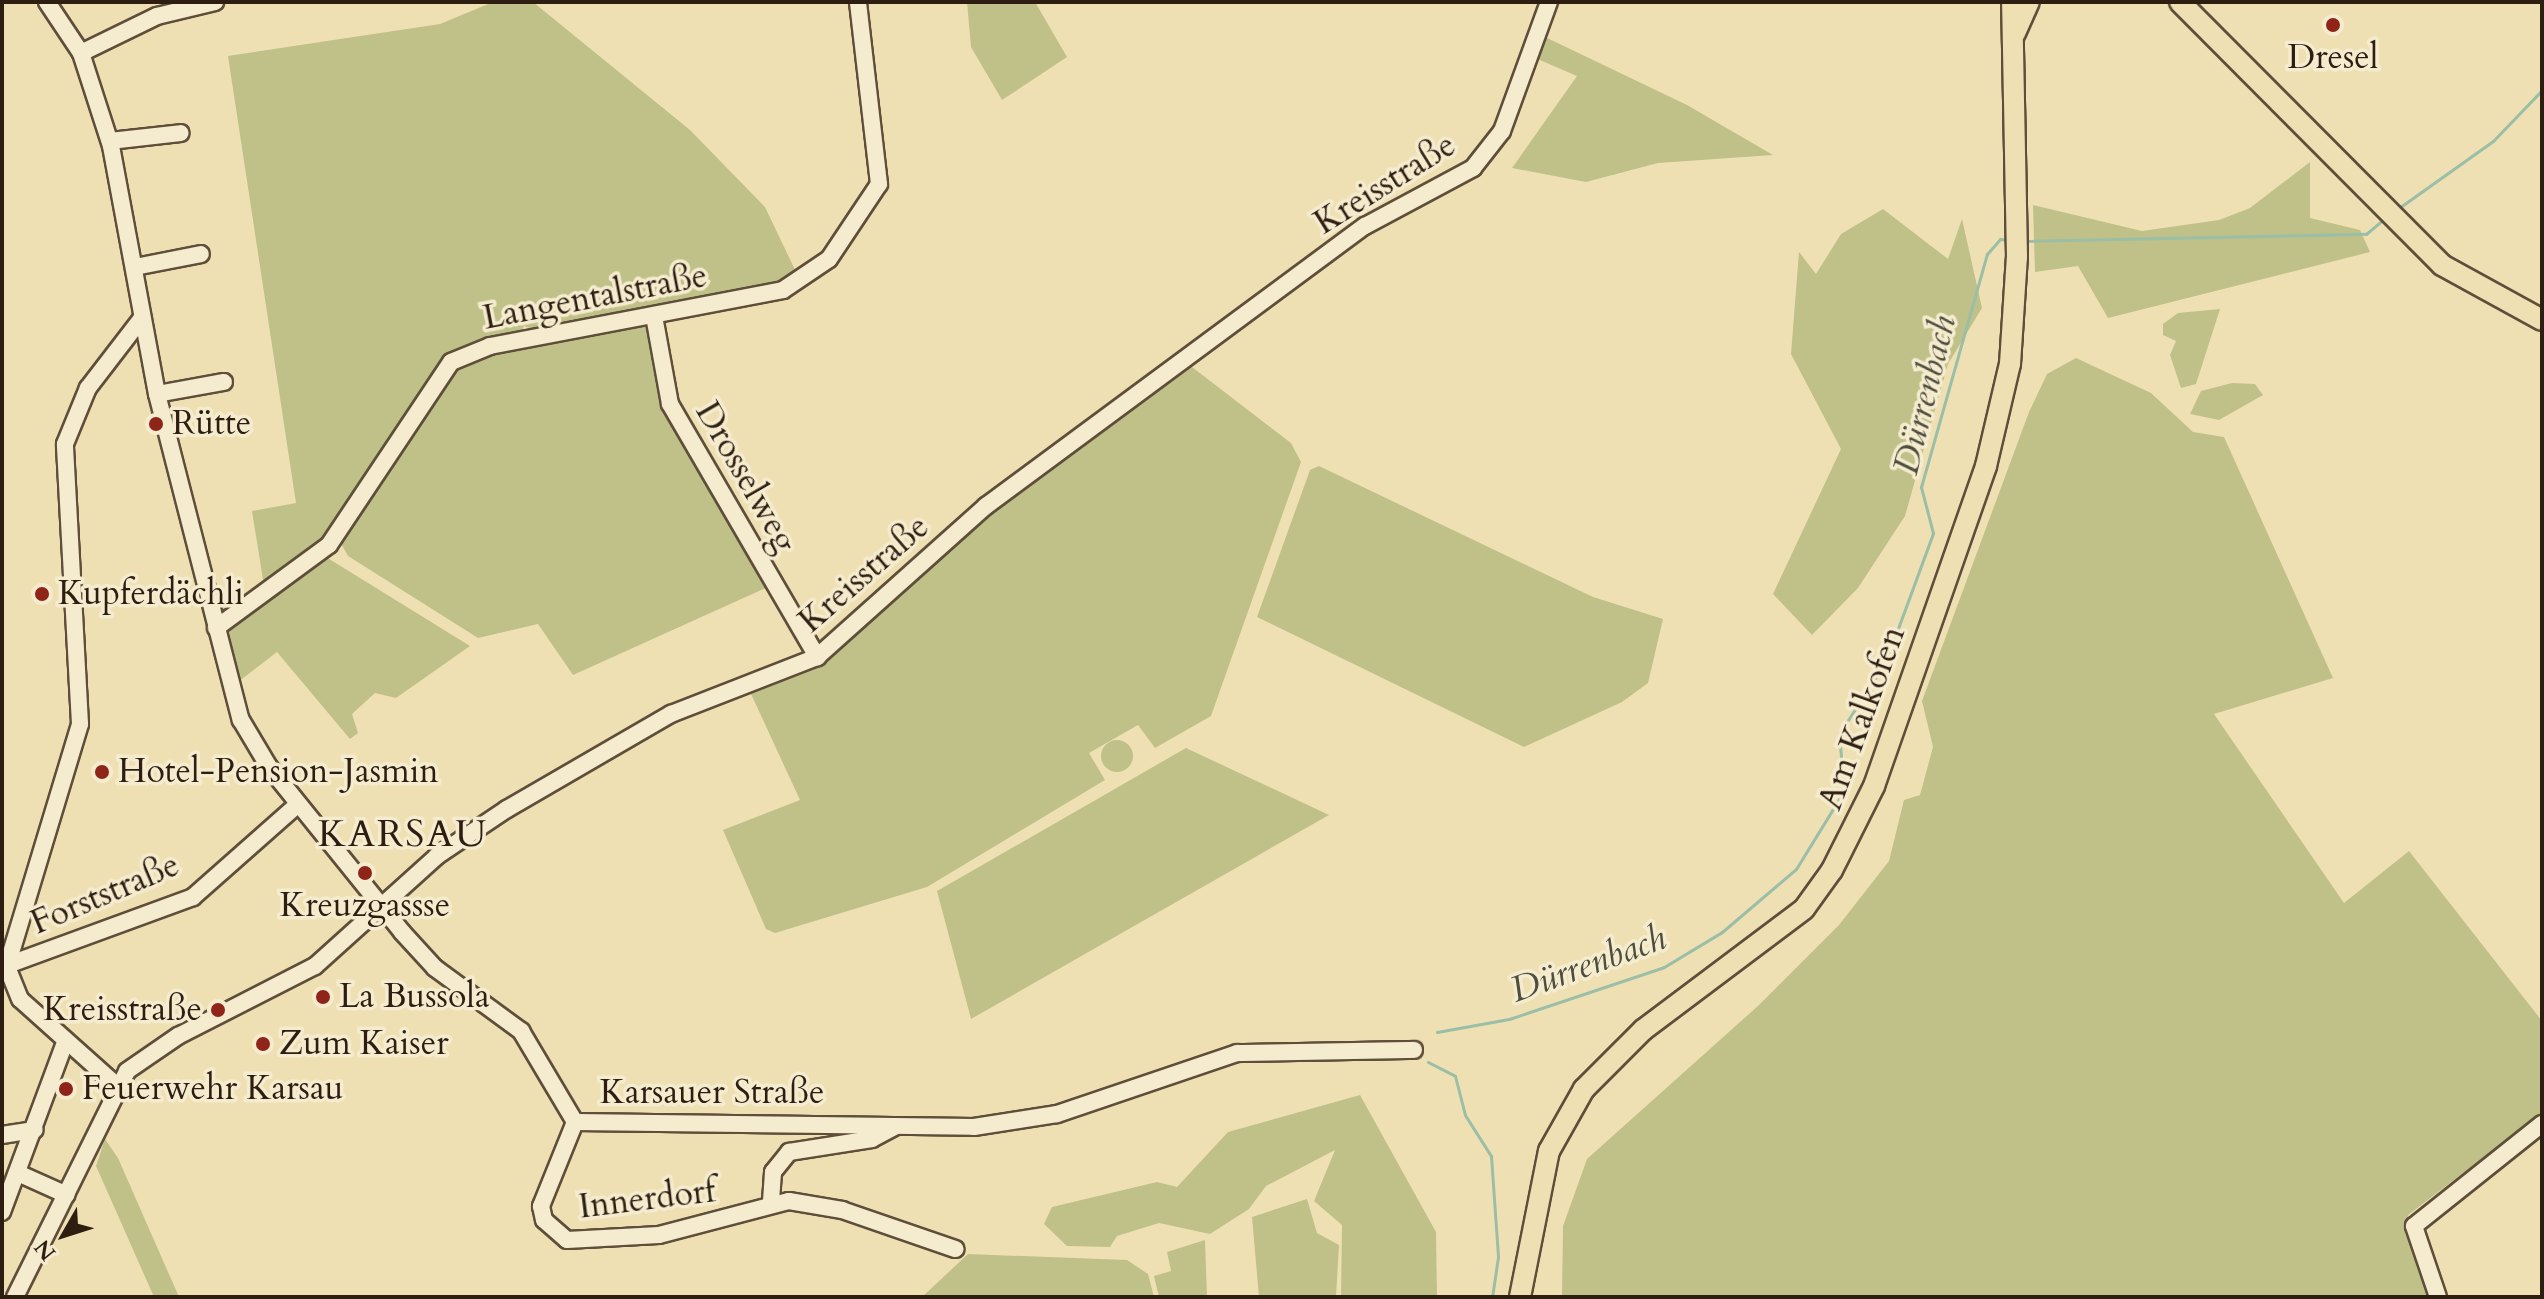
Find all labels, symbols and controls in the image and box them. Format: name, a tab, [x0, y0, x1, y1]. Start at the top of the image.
marker: Dresel	[2324, 16, 2342, 34]
place label: Dresel	[2288, 38, 2378, 78]
street label: Kreisstraße	[1307, 125, 1463, 243]
street label: Langentalstraße	[480, 255, 710, 339]
water label: Dürrenbach	[1884, 311, 1966, 479]
street label: Drosselweg	[687, 394, 805, 560]
place label: Rütte	[172, 404, 251, 444]
marker: Rütte	[147, 415, 165, 433]
street label: Kreisstraße	[791, 506, 937, 642]
place label: Kupferdächli	[58, 574, 244, 614]
marker: Kupferdächli	[33, 585, 51, 603]
street label: Am Kalkofen	[1810, 621, 1914, 815]
place label: Hotel-Pension-Jasmin	[118, 752, 439, 792]
marker: Hotel-Pension-Jasmin	[93, 763, 111, 781]
district label: KARSAU	[318, 812, 488, 858]
street label: Forststraße	[25, 845, 185, 943]
marker: Kreuzgassse	[356, 864, 374, 882]
place label: Kreuzgassse	[280, 886, 450, 926]
water label: Dürrenbach	[1504, 916, 1672, 1012]
place label: La Bussola	[339, 977, 490, 1017]
marker: La Bussola	[314, 988, 332, 1006]
place label: Kreisstraße	[43, 990, 202, 1030]
marker: Kreisstraße	[209, 1001, 227, 1019]
place label: Zum Kaiser	[279, 1024, 449, 1064]
marker: Zum Kaiser	[254, 1035, 272, 1053]
place label: Feuerwehr Karsau	[82, 1069, 343, 1109]
street label: Karsauer Straße	[600, 1073, 824, 1113]
marker: Feuerwehr Karsau	[57, 1080, 75, 1098]
street label: Innerdorf	[576, 1170, 718, 1228]
north arrow	[24, 1195, 104, 1275]
text: N	[28, 1233, 63, 1267]

